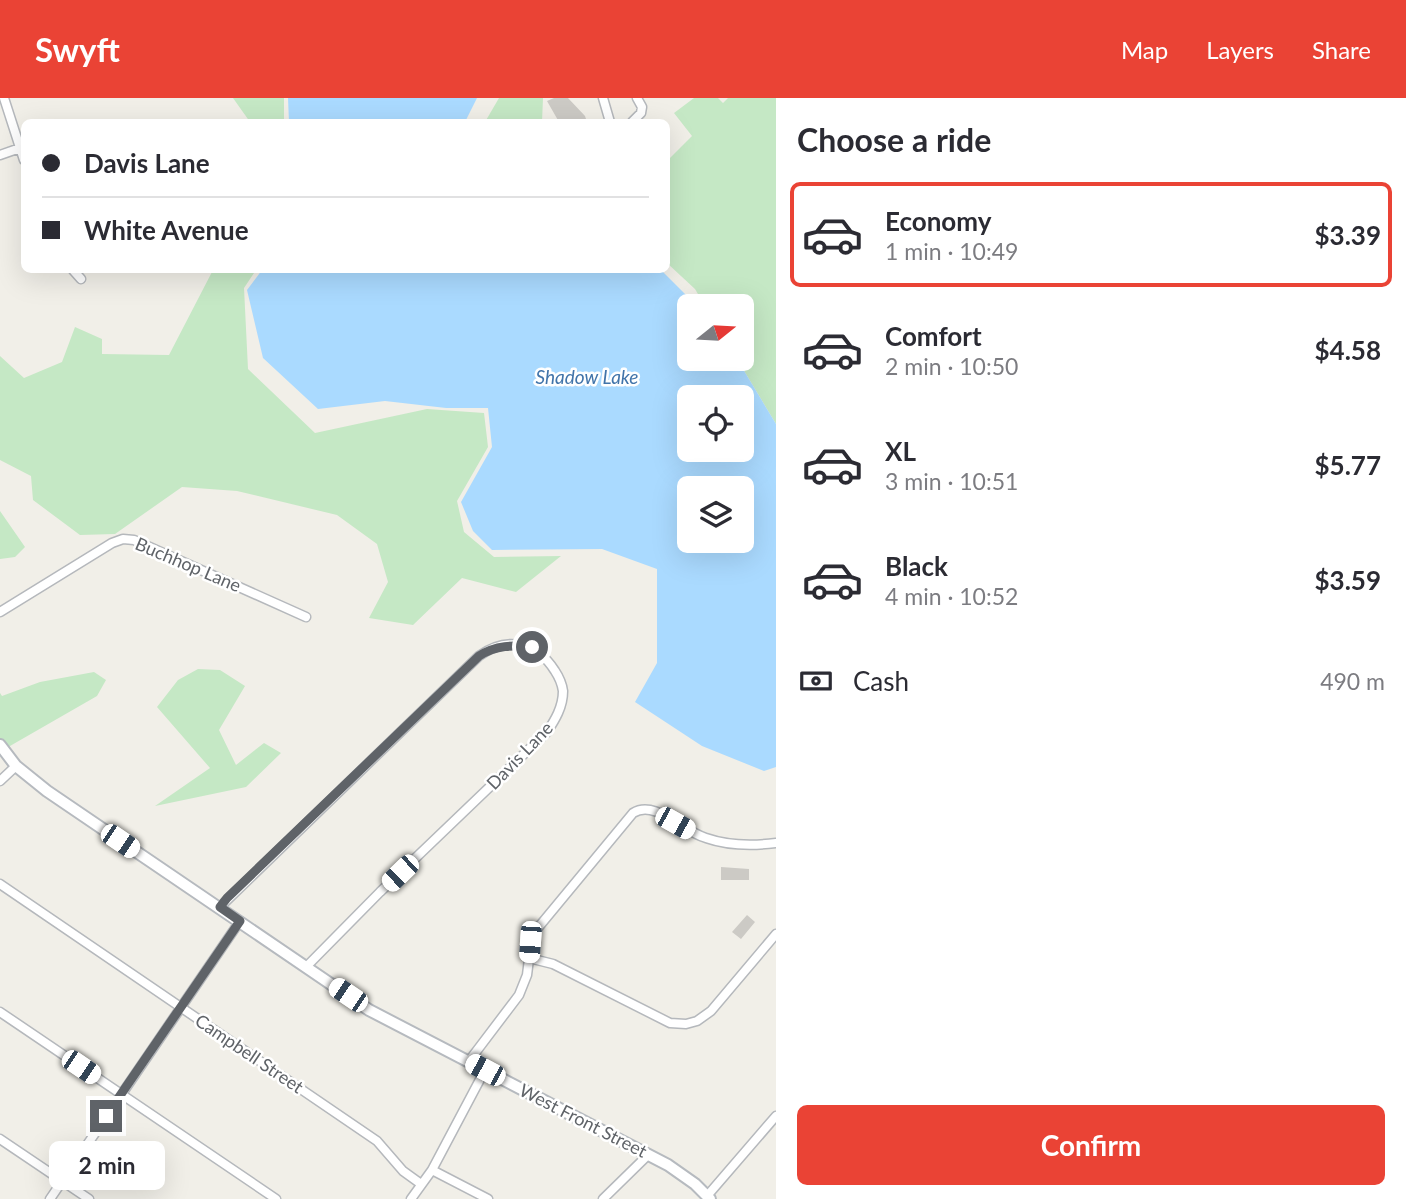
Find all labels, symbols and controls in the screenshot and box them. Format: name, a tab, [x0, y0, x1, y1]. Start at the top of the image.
text: Swyft	[35, 29, 120, 69]
text: Map	[1121, 35, 1168, 64]
text: Layers	[1206, 35, 1274, 64]
text: Share	[1312, 35, 1371, 64]
text: Choose a ride	[797, 120, 991, 159]
text: Davis Lane	[84, 147, 210, 179]
icon: car	[801, 203, 864, 266]
text: Economy	[885, 205, 991, 237]
text: White Avenue	[84, 214, 249, 246]
text: $3.39	[1315, 219, 1381, 251]
text: 1 min · 10:49	[885, 237, 1018, 265]
north arrow	[677, 294, 754, 371]
map controls	[677, 294, 754, 553]
icon: car	[801, 318, 864, 381]
text: Comfort	[885, 320, 982, 352]
text: $4.58	[1315, 334, 1381, 366]
text: 2 min · 10:50	[885, 352, 1018, 380]
water label: Shadow Lake	[536, 365, 638, 388]
button: locate	[677, 385, 754, 462]
icon: car	[801, 433, 864, 496]
text: XL	[885, 435, 916, 467]
text: $5.77	[1315, 449, 1381, 481]
text: 3 min · 10:51	[885, 467, 1018, 495]
button: layers	[677, 476, 754, 553]
street label: Buchhop Lane	[132, 532, 245, 596]
icon: car	[801, 548, 864, 611]
text: Black	[885, 550, 948, 582]
text: $3.59	[1315, 564, 1381, 596]
text: 4 min · 10:52	[885, 582, 1018, 610]
route start	[516, 631, 548, 663]
icon: cash	[797, 662, 835, 700]
text: Cash	[853, 665, 909, 697]
text: 490 m	[1320, 667, 1385, 695]
street label: Davis Lane	[482, 717, 557, 794]
car	[652, 804, 699, 842]
car	[97, 821, 144, 861]
car	[378, 851, 423, 895]
car	[519, 920, 542, 964]
car	[325, 975, 372, 1015]
street label: Campbell Street	[191, 1009, 308, 1098]
car	[58, 1047, 105, 1087]
car	[462, 1051, 509, 1089]
street label: West Front Street	[516, 1078, 651, 1162]
route end	[90, 1100, 122, 1132]
button: Confirm	[797, 1105, 1385, 1185]
callout: 2 min	[48, 1140, 164, 1190]
text: 2 min	[78, 1151, 136, 1179]

